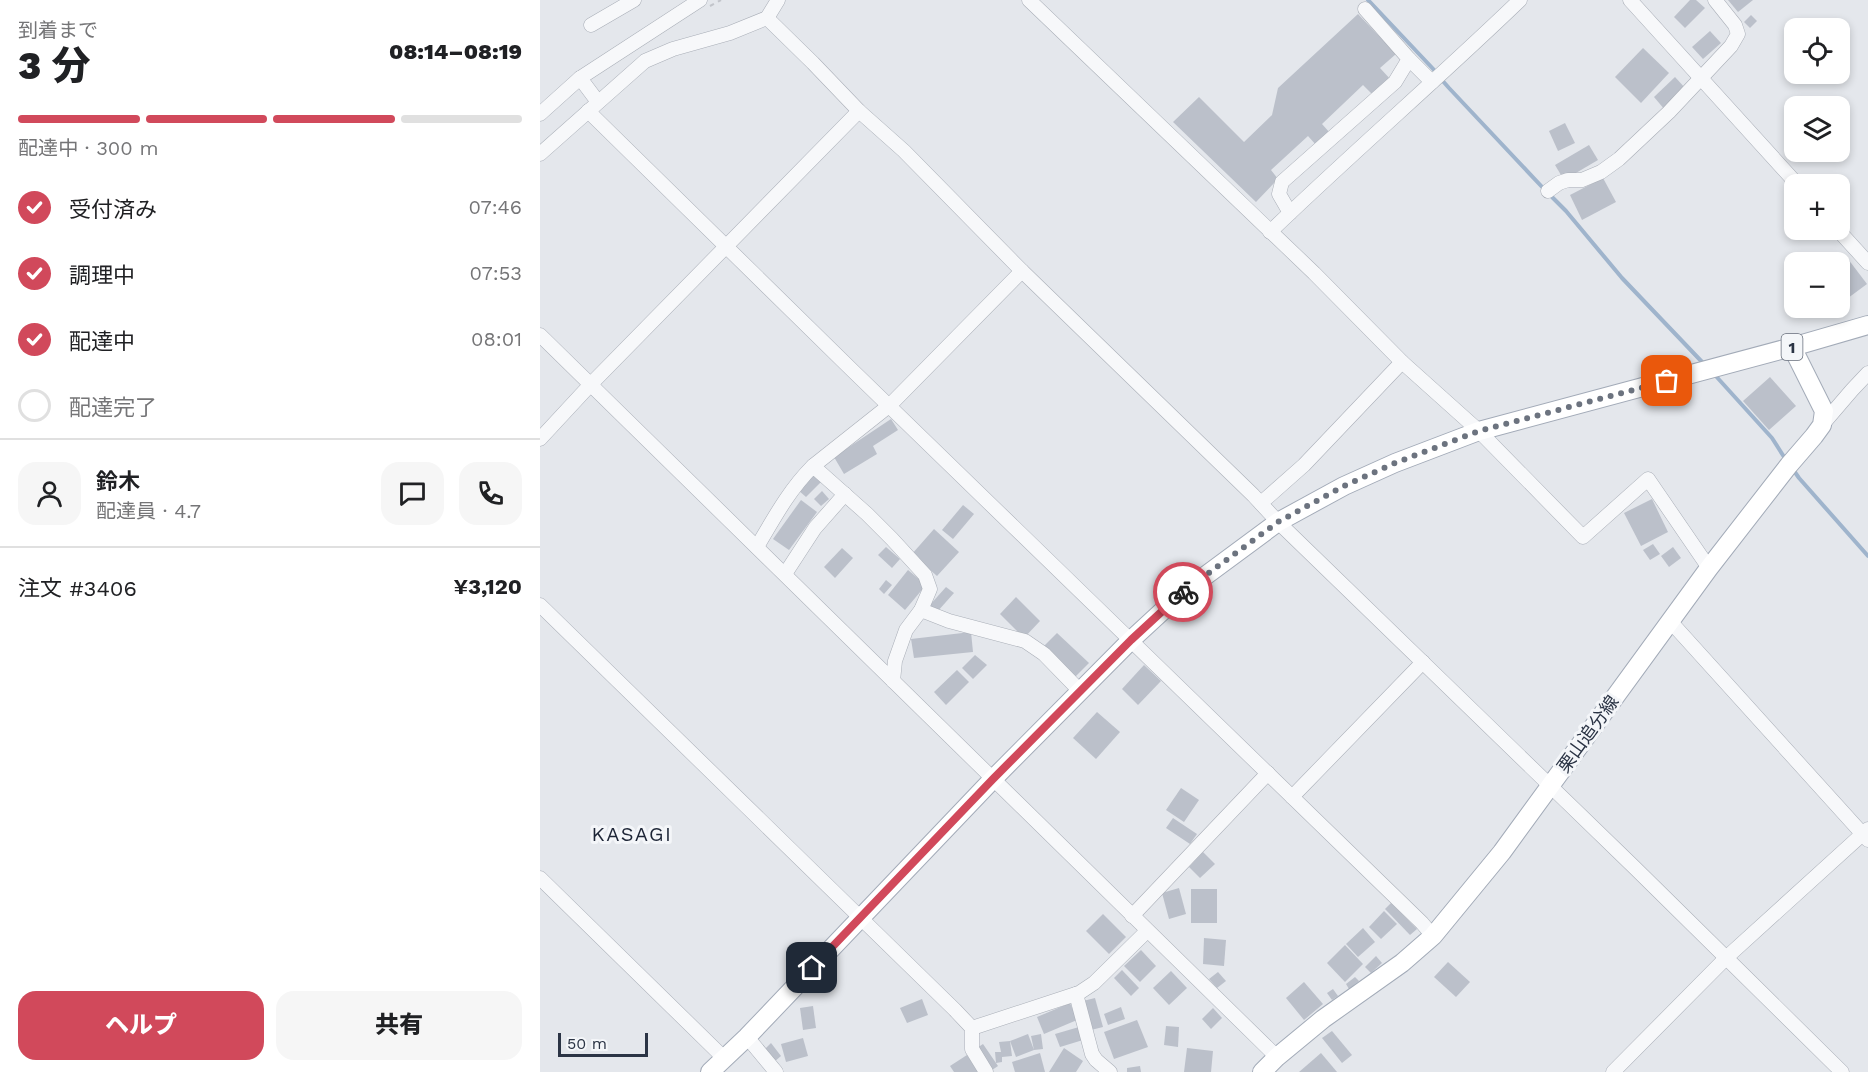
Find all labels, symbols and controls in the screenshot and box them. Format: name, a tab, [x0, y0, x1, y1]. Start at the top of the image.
text: 到着まで	[18, 18, 98, 42]
map controls	[1784, 18, 1850, 318]
button: locate	[1784, 18, 1850, 84]
text: 08:14–08:19	[389, 39, 522, 64]
text: 3 分	[18, 43, 91, 88]
button: layers	[1784, 96, 1850, 162]
text: 配達中 · 300 m	[18, 136, 159, 160]
button: +	[1784, 174, 1850, 240]
icon: check	[18, 191, 51, 224]
text: 07:46	[468, 195, 522, 219]
text: 受付済み	[69, 197, 157, 222]
button: −	[1784, 252, 1850, 318]
icon: check	[18, 257, 51, 290]
text: 07:53	[470, 261, 522, 285]
text: 調理中	[69, 263, 135, 288]
icon: check	[18, 323, 51, 356]
text: 08:01	[471, 327, 522, 351]
text: 配達中	[69, 329, 135, 354]
road number: 1	[1782, 334, 1802, 360]
pin	[1641, 355, 1692, 406]
icon: bag	[1650, 364, 1683, 397]
text: 配達完了	[69, 395, 157, 420]
button: person	[18, 462, 81, 525]
button: chat	[381, 462, 444, 525]
button: phone	[459, 462, 522, 525]
text: 鈴木	[96, 469, 140, 494]
text: 配達員 · 4.7	[96, 499, 201, 523]
courier	[1153, 562, 1213, 622]
text: ¥3,120	[453, 574, 522, 599]
text: 注文 #3406	[18, 576, 137, 601]
icon: bike	[1167, 576, 1200, 609]
street label: 栗山追分線	[1553, 691, 1623, 776]
district label: KASAGI	[592, 822, 672, 846]
pin	[786, 942, 837, 993]
icon: home	[795, 951, 828, 984]
button: ヘルプ	[18, 991, 264, 1060]
button: 共有	[276, 991, 522, 1060]
scale bar	[558, 1030, 648, 1058]
text: 50 m	[567, 1034, 607, 1053]

